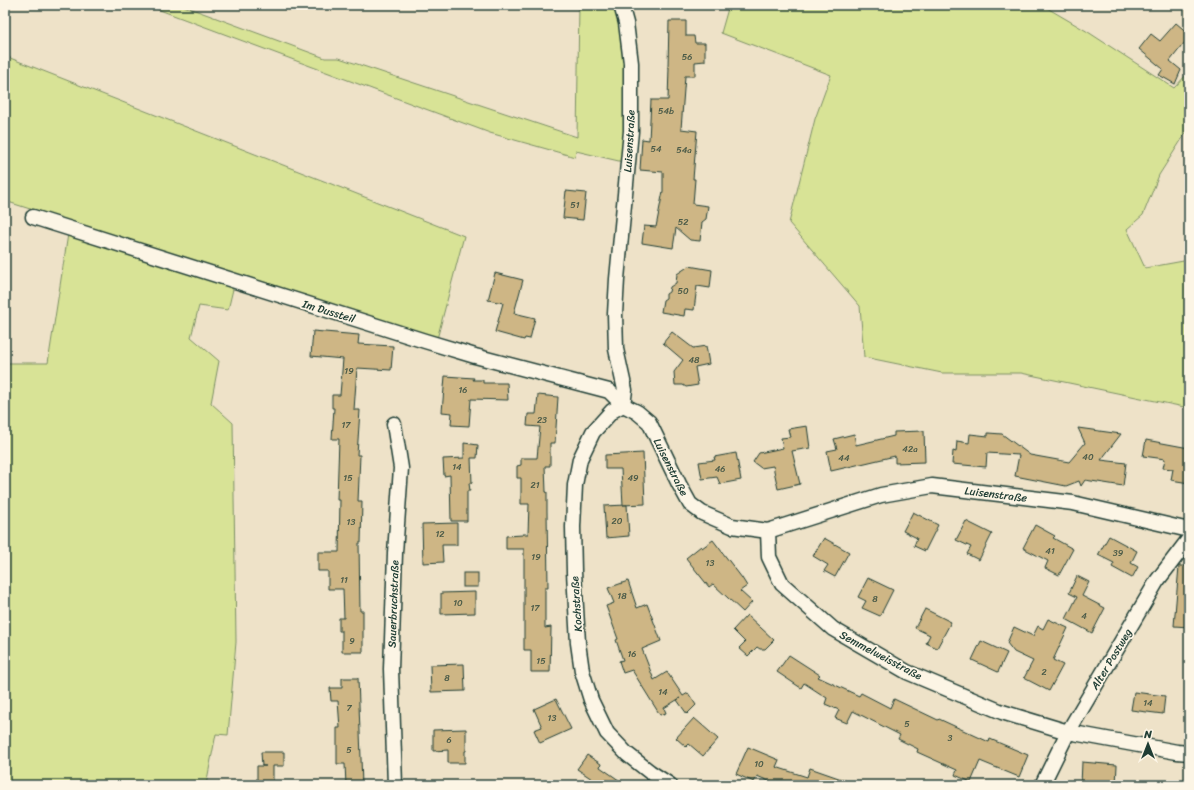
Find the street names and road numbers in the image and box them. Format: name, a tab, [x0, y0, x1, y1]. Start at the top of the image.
street label: Luisenstraße	[618, 109, 641, 173]
street label: Im Dussteil	[299, 294, 358, 329]
street label: Luisenstraße	[648, 435, 693, 500]
street label: Luisenstraße	[964, 481, 1029, 508]
street label: Sauerbruchstraße	[382, 559, 405, 648]
street label: Kochstraße	[565, 575, 588, 632]
street label: Alter Postweg	[1085, 625, 1138, 694]
street label: Semmelweisstraße	[836, 626, 926, 686]

